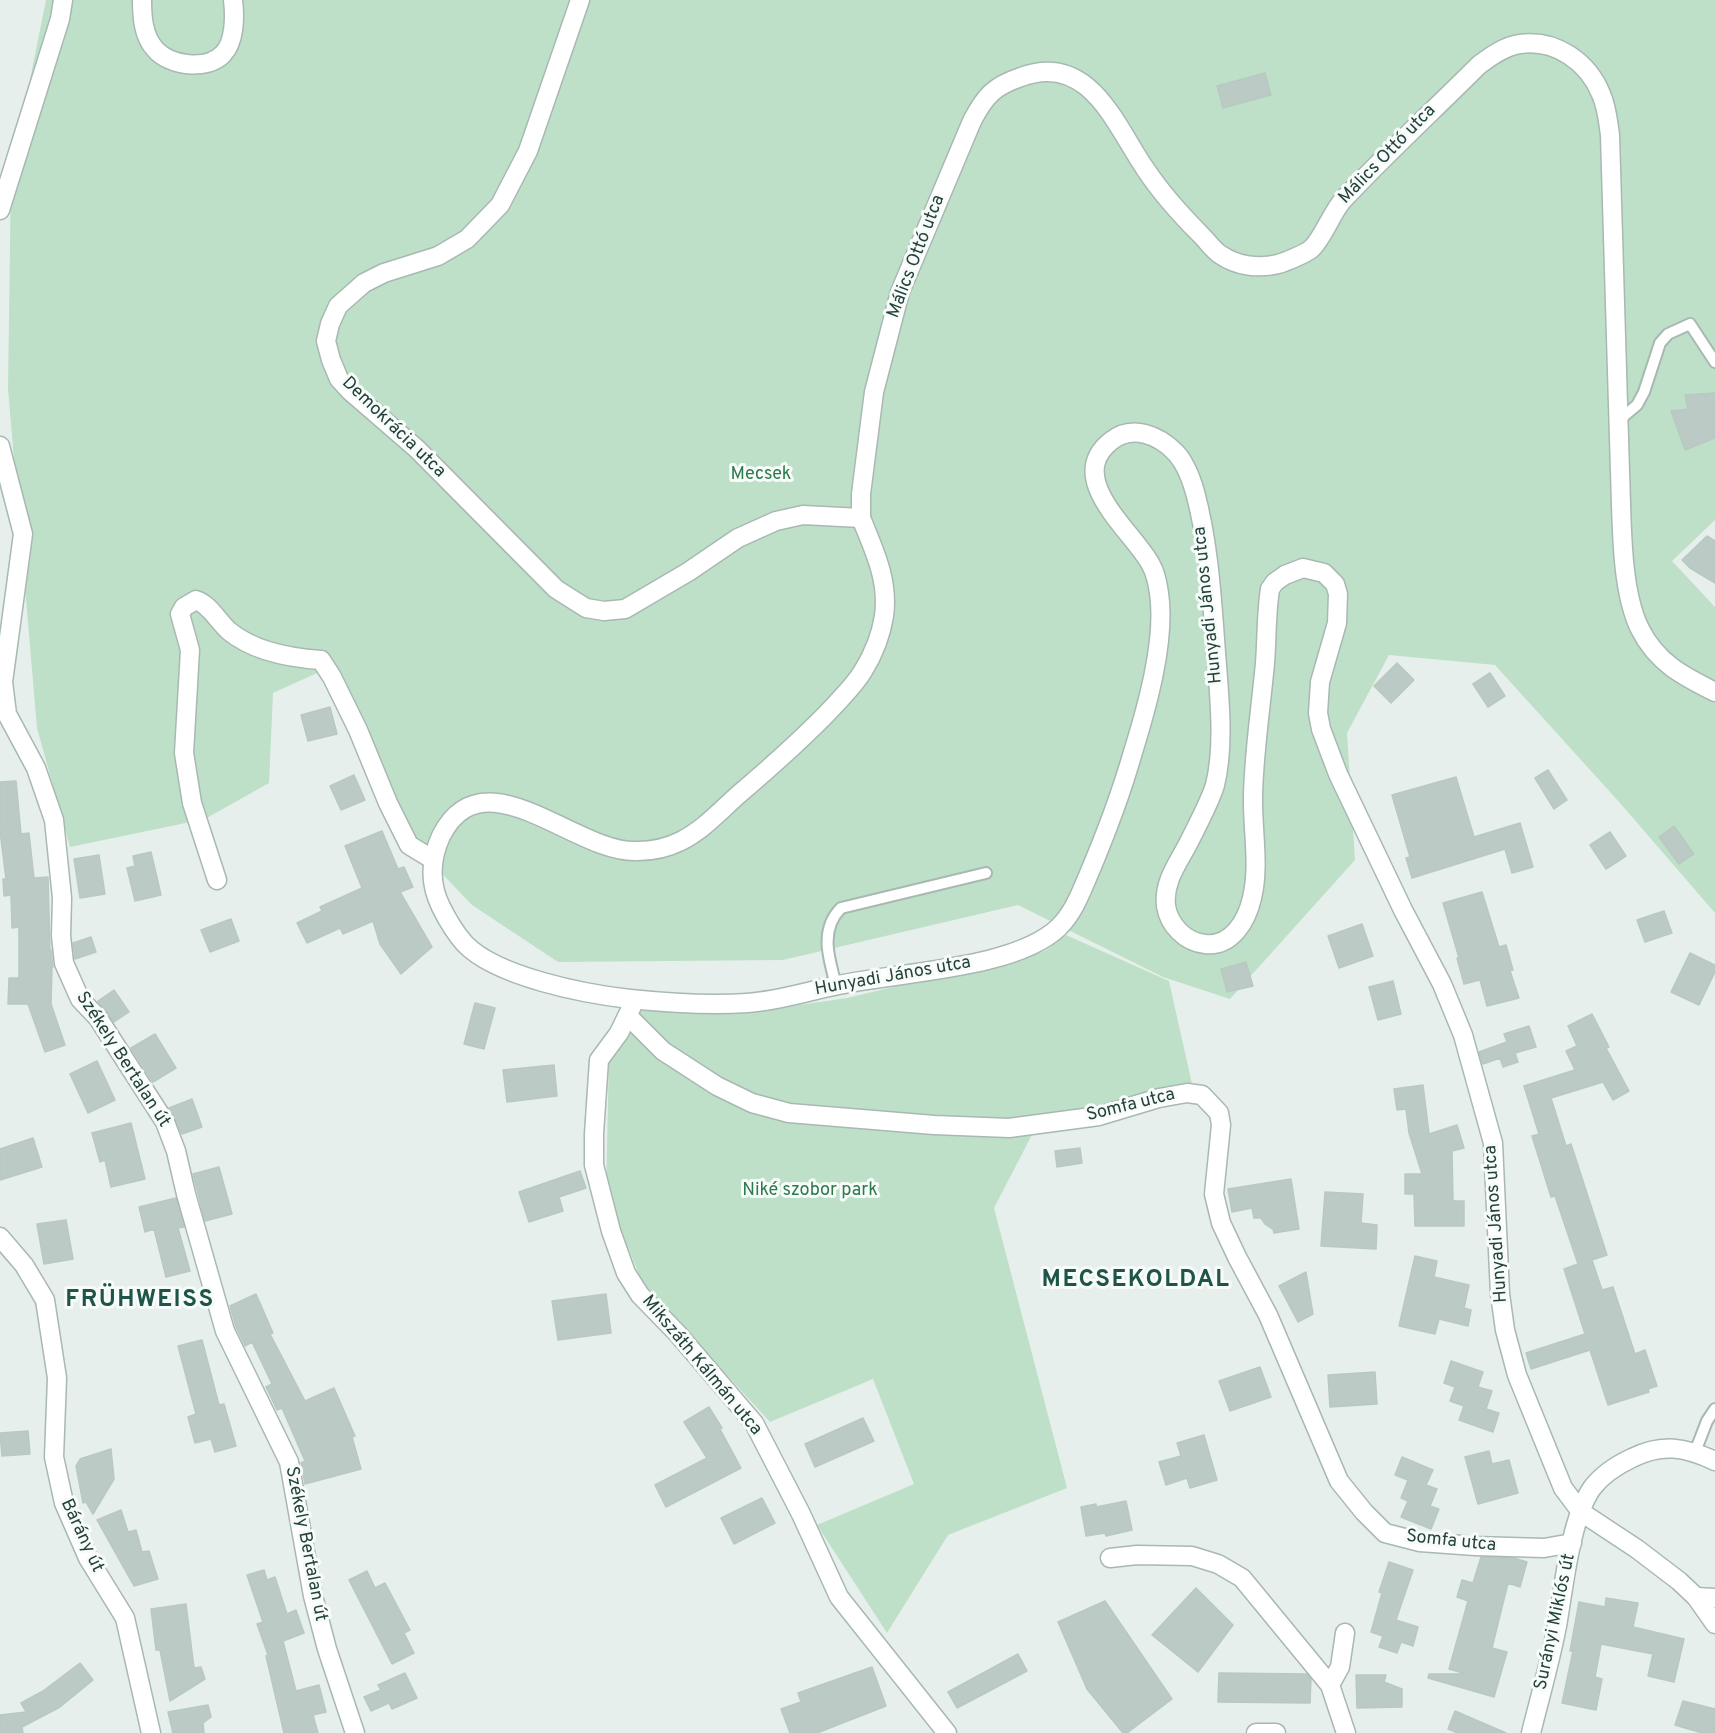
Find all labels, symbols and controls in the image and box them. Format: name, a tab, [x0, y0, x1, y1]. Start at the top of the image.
street label: Málics Ottó utca	[1335, 101, 1441, 209]
street label: Málics Ottó utca	[884, 192, 950, 322]
street label: Demokrácia utca	[337, 373, 449, 483]
park label: Mecsek	[731, 464, 791, 486]
street label: Hunyadi János utca	[1190, 525, 1228, 685]
street label: Hunyadi János utca	[813, 953, 973, 1001]
street label: Székely Bertalan út	[70, 988, 174, 1132]
street label: Somfa utca	[1085, 1085, 1177, 1127]
street label: Hunyadi János utca	[1481, 1144, 1513, 1304]
park label: Niké szobor park	[742, 1180, 878, 1202]
district label: MECSEKOLDAL	[1042, 1267, 1230, 1295]
district label: FRÜHWEISS	[65, 1287, 215, 1315]
street label: Mikszáth Kálmán utca	[636, 1292, 766, 1440]
street label: Székely Bertalan út	[279, 1465, 331, 1623]
street label: Bárány út	[55, 1496, 107, 1576]
street label: Somfa utca	[1405, 1527, 1497, 1557]
street label: Surányi Miklós út	[1531, 1552, 1581, 1692]

